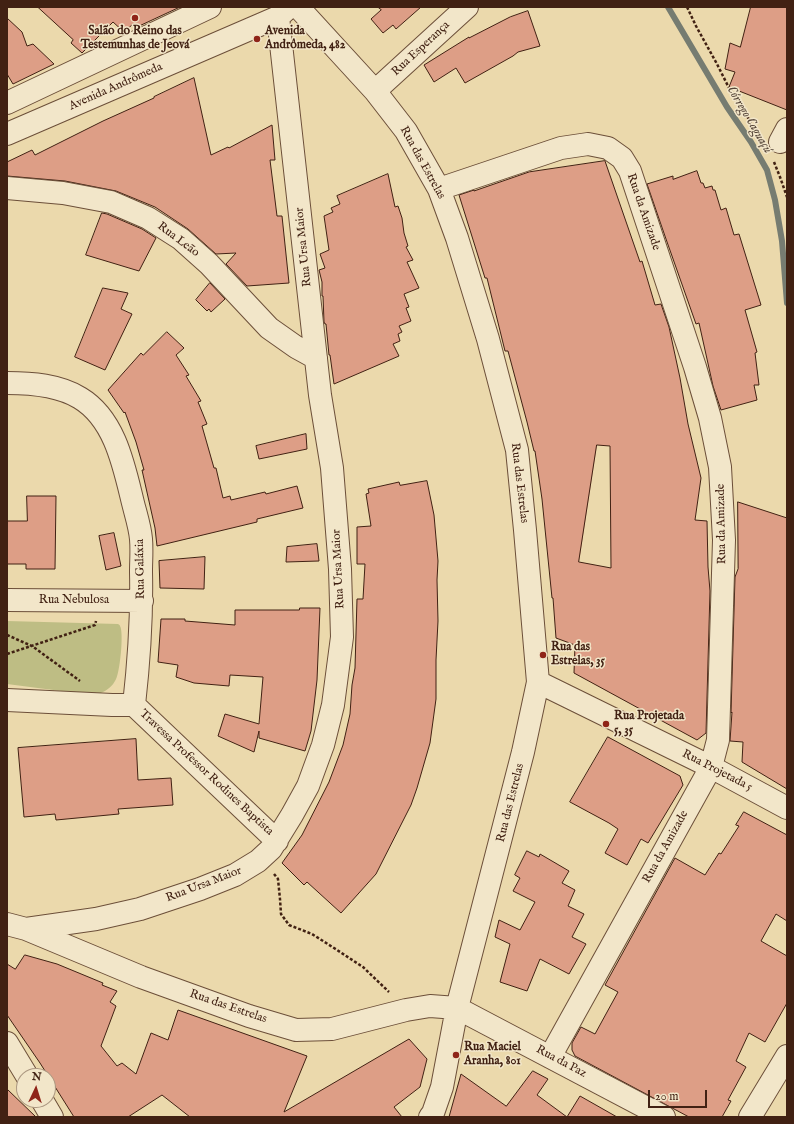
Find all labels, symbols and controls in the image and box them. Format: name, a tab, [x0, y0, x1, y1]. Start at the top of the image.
marker: Salão do Reino das Testemunhas de Jeová	[130, 13, 140, 23]
street label: Rua Esperança	[389, 19, 453, 79]
place label: Salão do Reino das Testemunhas de Jeová	[81, 25, 189, 53]
place label: Avenida Andrômeda, 482	[265, 25, 345, 53]
marker: Avenida Andrômeda, 482	[252, 34, 262, 44]
street label: Avenida Andrômeda	[67, 60, 165, 114]
water label: Córrego Caguaçú	[723, 84, 775, 156]
street label: Rua das Estrelas	[396, 124, 448, 202]
street label: Rua da Amizade	[623, 172, 663, 252]
street label: Rua Ursa Maior	[293, 207, 315, 287]
street label: Rua Leão	[154, 220, 202, 260]
street label: Rua das Estrelas	[507, 442, 531, 524]
street label: Rua da Amizade	[714, 484, 730, 564]
street label: Rua Ursa Maior	[330, 529, 348, 609]
street label: Rua Galáxia	[133, 539, 149, 599]
street label: Rua Nebulosa	[39, 594, 109, 608]
place label: Rua das Estrelas, 35	[551, 641, 605, 669]
marker: Rua das Estrelas, 35	[538, 650, 548, 660]
street label: Travessa Professor Rodines Baptista	[136, 707, 276, 839]
place label: Rua Projetada 5, 35	[614, 710, 684, 738]
marker: Rua Projetada 5, 35	[601, 719, 611, 729]
street label: Rua Projetada 5	[679, 747, 755, 795]
street label: Rua das Estrelas	[494, 762, 528, 844]
street label: Rua da Amizade	[640, 808, 692, 886]
street label: Rua Ursa Maior	[164, 864, 244, 906]
street label: Rua das Estrelas	[187, 987, 269, 1027]
place label: Rua Maciel Aranha, 801	[464, 1041, 521, 1069]
street label: Rua da Paz	[533, 1043, 589, 1081]
marker: Rua Maciel Aranha, 801	[451, 1050, 461, 1060]
north arrow	[16, 1068, 56, 1108]
text: N	[32, 1070, 42, 1084]
scale bar	[650, 1082, 709, 1108]
text: 20 m	[655, 1089, 678, 1104]

